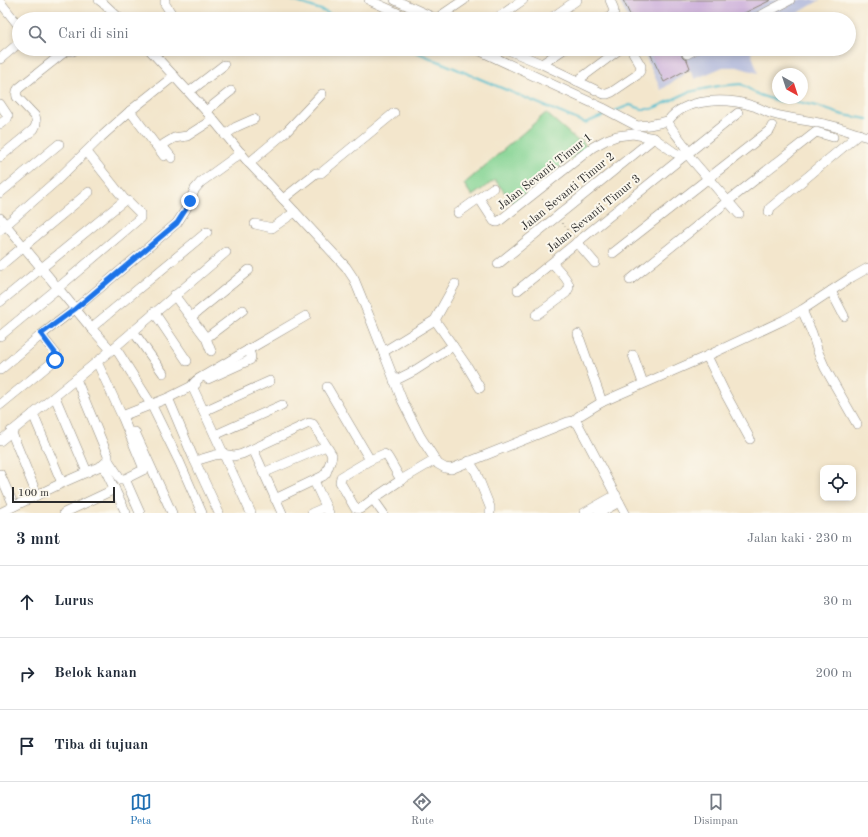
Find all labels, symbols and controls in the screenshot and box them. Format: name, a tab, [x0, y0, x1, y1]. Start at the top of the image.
search box	[12, 12, 856, 56]
icon: search	[26, 23, 48, 45]
text: Cari di sini	[58, 27, 129, 42]
north arrow	[772, 68, 808, 104]
street label: Jalan Sevanti Timur 1	[495, 131, 595, 213]
street label: Jalan Sevanti Timur 2	[519, 151, 617, 233]
street label: Jalan Sevanti Timur 3	[545, 173, 643, 255]
route end	[181, 192, 199, 210]
route start	[46, 351, 64, 369]
map controls	[820, 465, 856, 501]
button: locate	[820, 465, 856, 501]
scale bar	[12, 485, 115, 504]
text: 100 m	[18, 488, 49, 499]
text: 3 mnt	[16, 531, 60, 548]
text: Jalan kaki · 230 m	[747, 532, 852, 545]
icon: ahead	[16, 591, 38, 613]
text: Lurus	[54, 594, 94, 609]
text: 30 m	[823, 595, 852, 608]
icon: right	[16, 663, 38, 685]
text: Belok kanan	[54, 666, 137, 681]
text: 200 m	[815, 667, 852, 680]
icon: arrive	[16, 735, 38, 757]
text: Tiba di tujuan	[54, 738, 148, 753]
tab: Peta	[130, 791, 152, 829]
tab: Rute	[411, 791, 434, 829]
tab: Disimpan	[693, 791, 738, 829]

